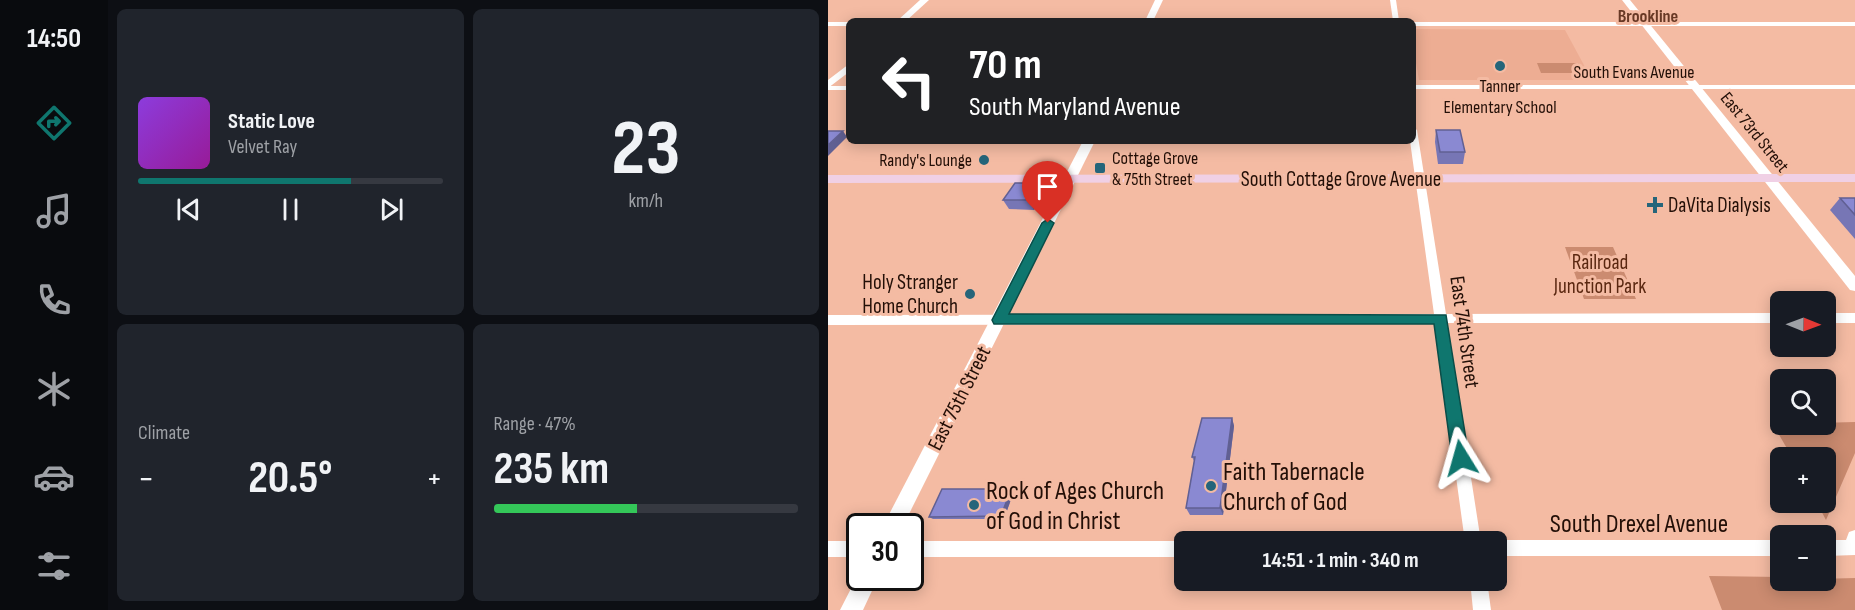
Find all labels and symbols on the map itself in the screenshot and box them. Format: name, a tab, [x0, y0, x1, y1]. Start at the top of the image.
district label: Brookline	[1618, 6, 1678, 27]
marker: Tanner Elementary School	[1493, 59, 1507, 73]
street label: South Evans Avenue	[1574, 62, 1694, 83]
place label: Tanner Elementary School	[1444, 76, 1556, 118]
street label: East 73rd Street	[1716, 88, 1794, 177]
place label: Cottage Grove & 75th Street	[1112, 148, 1198, 190]
place label: Randy's Lounge	[879, 150, 972, 171]
marker: Randy's Lounge	[977, 153, 991, 167]
pin	[1022, 161, 1073, 223]
marker: Cottage Grove & 75th Street	[1093, 161, 1107, 175]
street label: South Cottage Grove Avenue	[1241, 167, 1441, 192]
place label: DaVita Dialysis	[1668, 193, 1771, 218]
marker: DaVita Dialysis	[1646, 196, 1664, 214]
park label: Railroad Junction Park	[1553, 250, 1646, 299]
place label: Holy Stranger Home Church	[862, 270, 958, 319]
street label: East 74th Street	[1444, 274, 1485, 390]
marker: Holy Stranger Home Church	[963, 287, 977, 301]
north arrow	[1770, 291, 1836, 357]
street label: East 75th Street	[923, 342, 996, 455]
position arrow	[1429, 426, 1493, 490]
place label: Faith Tabernacle Church of God	[1223, 457, 1365, 518]
place label: Rock of Ages Church of God in Christ	[986, 476, 1164, 537]
marker: Faith Tabernacle Church of God	[1204, 479, 1218, 493]
marker: Rock of Ages Church of God in Christ	[967, 498, 981, 512]
street label: South Drexel Avenue	[1550, 509, 1728, 540]
speed limit sign: 30	[846, 513, 924, 591]

